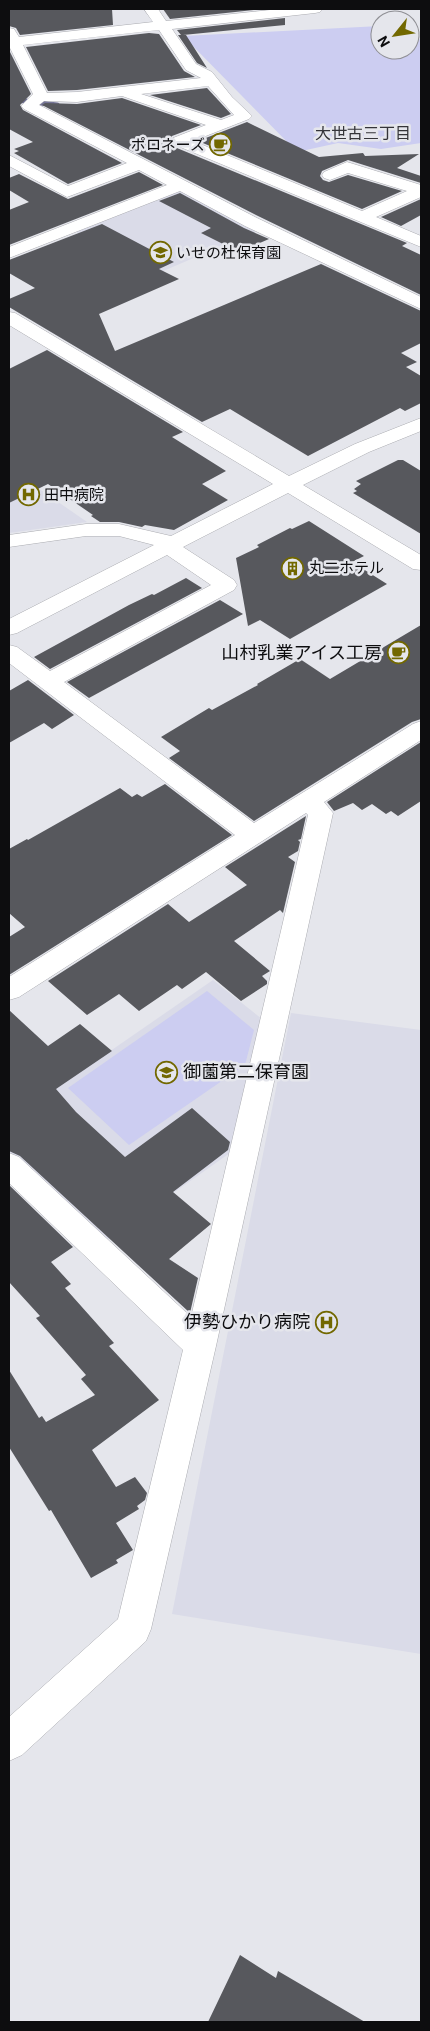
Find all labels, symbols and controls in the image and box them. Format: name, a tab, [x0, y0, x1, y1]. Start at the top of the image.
north arrow	[370, 10, 420, 60]
text: N	[374, 33, 393, 50]
district label: 大世古三丁目	[315, 124, 411, 143]
cafe icon: ポロネーズ	[209, 133, 233, 157]
place label: ポロネーズ	[131, 136, 205, 154]
school or university icon: いせの杜保育園	[148, 241, 172, 265]
place label: いせの杜保育園	[176, 244, 281, 262]
hospital icon: 田中病院	[16, 483, 40, 507]
place label: 田中病院	[44, 486, 104, 504]
building icon: 丸二ホテル	[281, 556, 305, 580]
place label: 丸二ホテル	[309, 559, 384, 577]
cafe icon: 山村乳業アイス工房	[386, 641, 410, 665]
place label: 山村乳業アイス工房	[221, 642, 382, 663]
school or university icon: 御薗第二保育園	[155, 1060, 179, 1084]
place label: 御薗第二保育園	[183, 1061, 309, 1082]
hospital icon: 伊勢ひかり病院	[314, 1310, 338, 1334]
place label: 伊勢ひかり病院	[184, 1311, 310, 1332]

